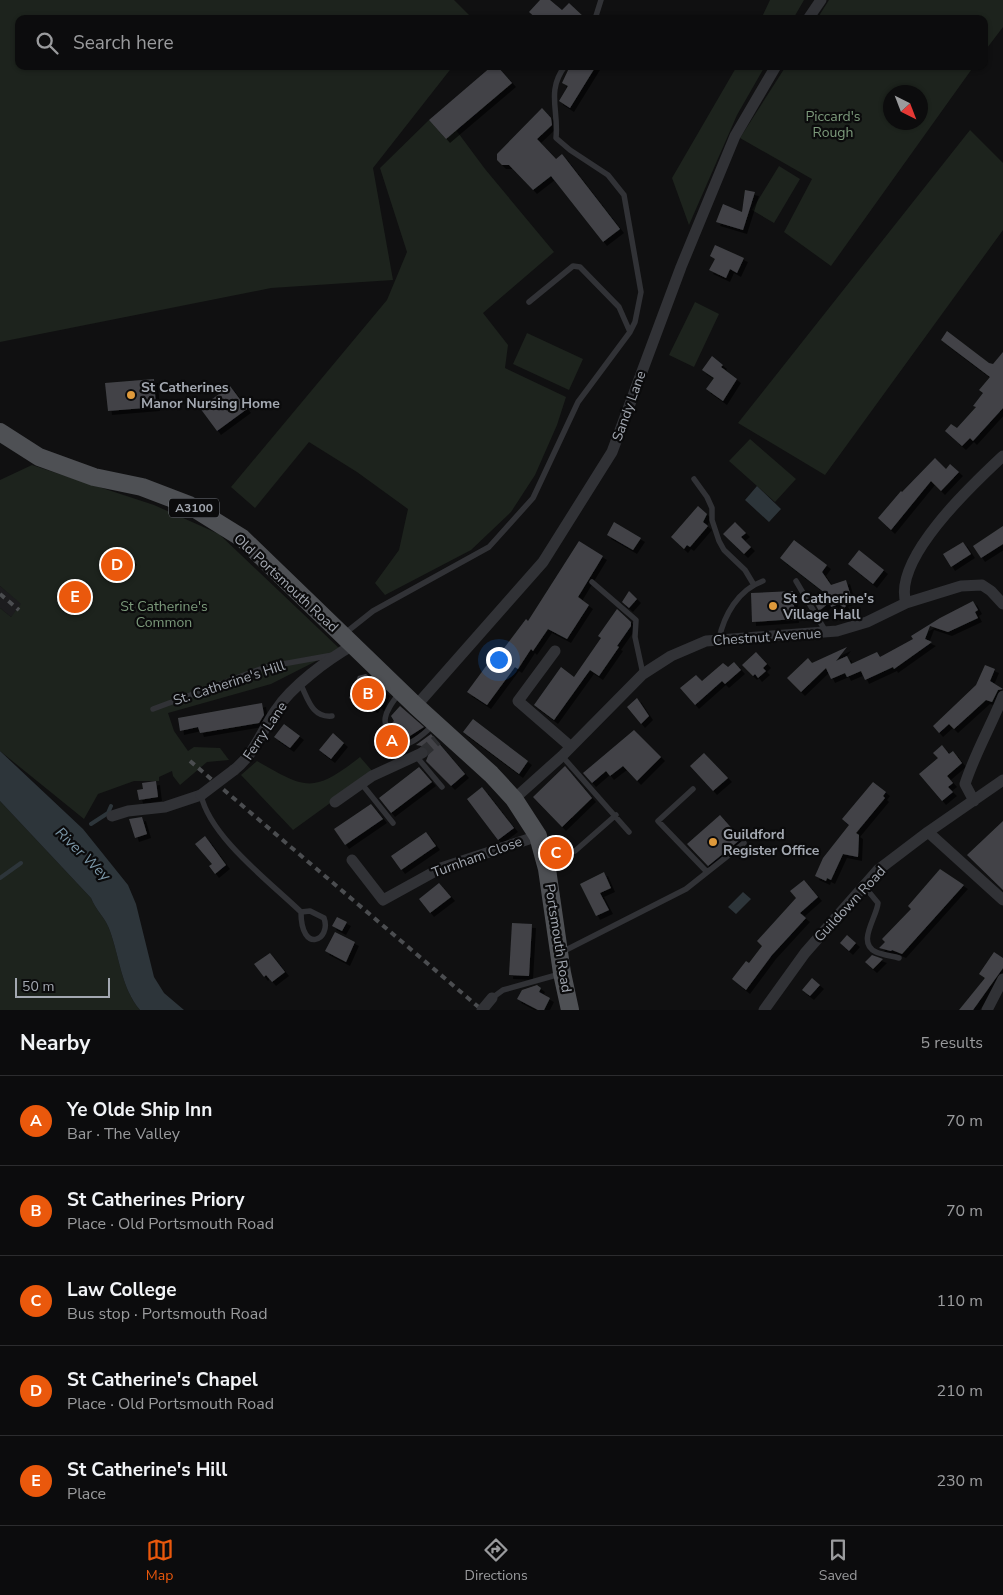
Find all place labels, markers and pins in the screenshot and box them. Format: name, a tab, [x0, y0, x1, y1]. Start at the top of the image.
place label: St Catherines Manor Nursing Home	[141, 378, 280, 413]
marker: St Catherines Manor Nursing Home	[125, 389, 137, 401]
pin: D	[101, 546, 133, 584]
pin: E	[59, 578, 91, 616]
place label: St Catherine's Village Hall	[782, 589, 874, 624]
marker: St Catherine's Village Hall	[767, 600, 779, 612]
pin: B	[352, 675, 384, 713]
pin: A	[376, 722, 408, 760]
place label: Guildford Register Office	[723, 825, 820, 860]
pin: C	[540, 834, 572, 872]
marker: Guildford Register Office	[707, 836, 719, 848]

